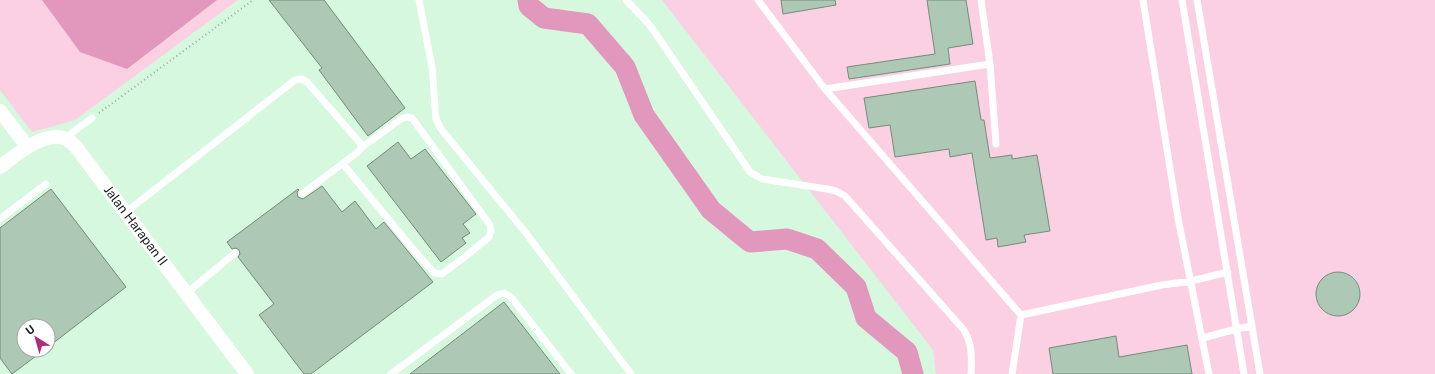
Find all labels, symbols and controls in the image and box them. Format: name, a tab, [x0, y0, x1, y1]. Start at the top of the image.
street label: Jalan Harapan II	[101, 182, 170, 268]
north arrow	[16, 318, 56, 358]
text: U	[23, 323, 37, 337]

